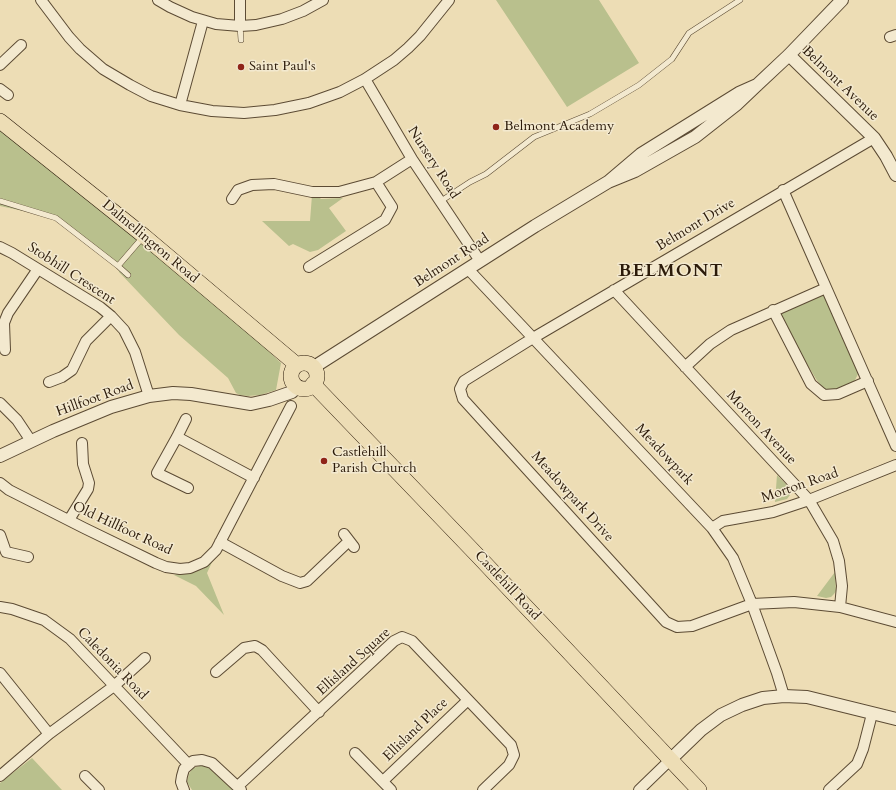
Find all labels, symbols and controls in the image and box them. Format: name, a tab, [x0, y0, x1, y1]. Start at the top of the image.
street label: Belmont Avenue	[798, 43, 882, 125]
place label: Saint Paul's	[249, 59, 316, 75]
marker: Saint Paul's	[236, 62, 246, 72]
place label: Belmont Academy	[504, 119, 614, 135]
marker: Belmont Academy	[491, 122, 501, 132]
street label: Nursery Road	[403, 124, 463, 202]
street label: Belmont Drive	[654, 195, 738, 255]
street label: Dalmellington Road	[98, 197, 202, 287]
street label: Belmont Road	[411, 231, 493, 291]
street label: Stobhill Crescent	[24, 239, 118, 309]
district label: BELMONT	[618, 261, 724, 283]
street label: Hillfoot Road	[54, 377, 136, 421]
street label: Morton Avenue	[722, 388, 800, 468]
street label: Meadowpark	[631, 421, 697, 489]
place label: Castlehill Parish Church	[332, 445, 417, 478]
street label: Meadowpark Drive	[527, 448, 617, 546]
marker: Castlehill Parish Church	[319, 456, 329, 466]
street label: Morton Road	[759, 465, 841, 507]
street label: Old Hillfoot Road	[70, 499, 174, 559]
street label: Castlehill Road	[470, 548, 544, 624]
street label: Caledonia Road	[73, 624, 151, 704]
street label: Ellisland Square	[314, 625, 394, 699]
street label: Ellisland Place	[380, 695, 452, 765]

